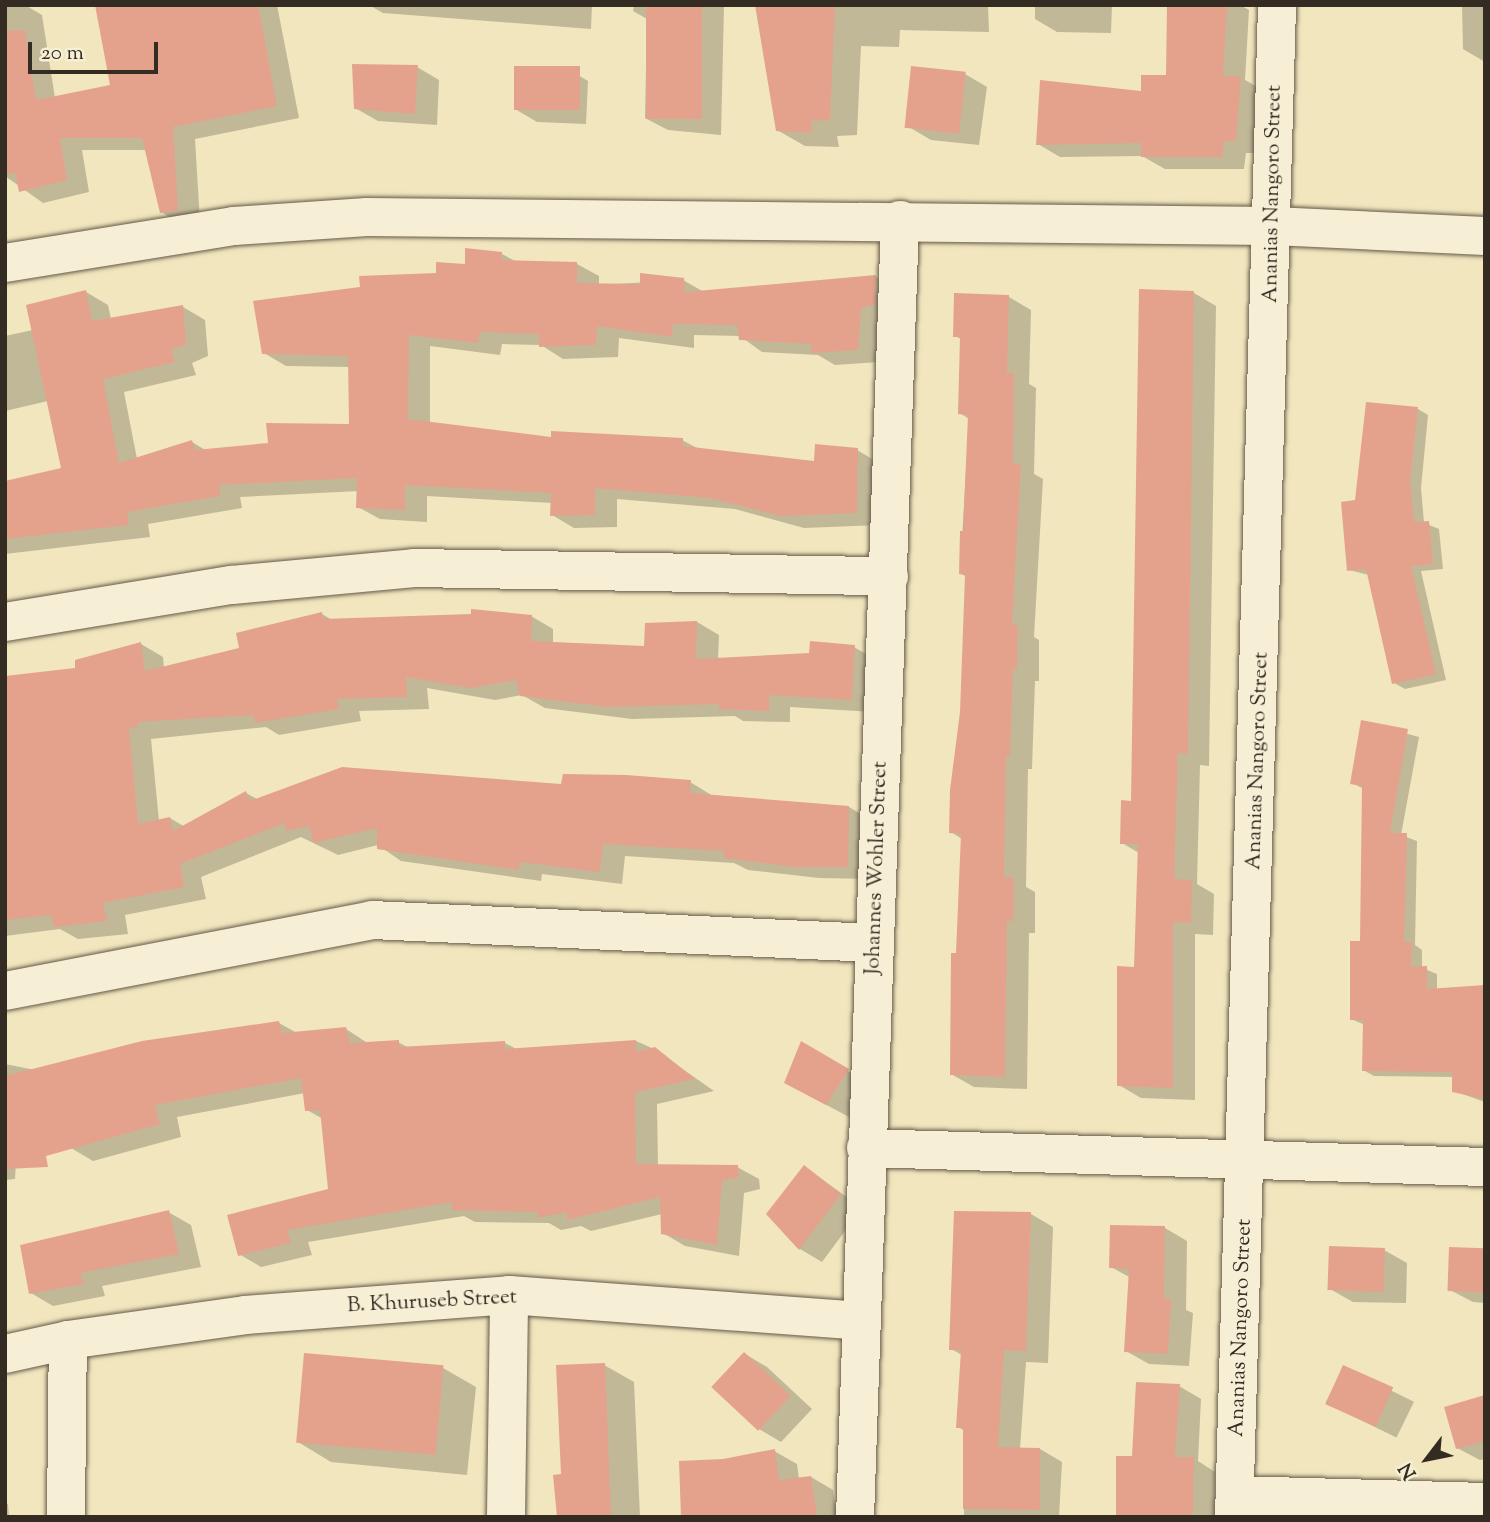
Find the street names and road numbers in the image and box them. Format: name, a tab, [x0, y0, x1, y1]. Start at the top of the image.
street label: Ananias Nangoro Street	[1258, 85, 1288, 303]
street label: Ananias Nangoro Street	[1242, 652, 1274, 870]
street label: Johannes Wohler Street	[861, 761, 893, 975]
street label: Ananias Nangoro Street	[1225, 1219, 1257, 1437]
street label: B. Khuruseb Street	[347, 1285, 517, 1319]

